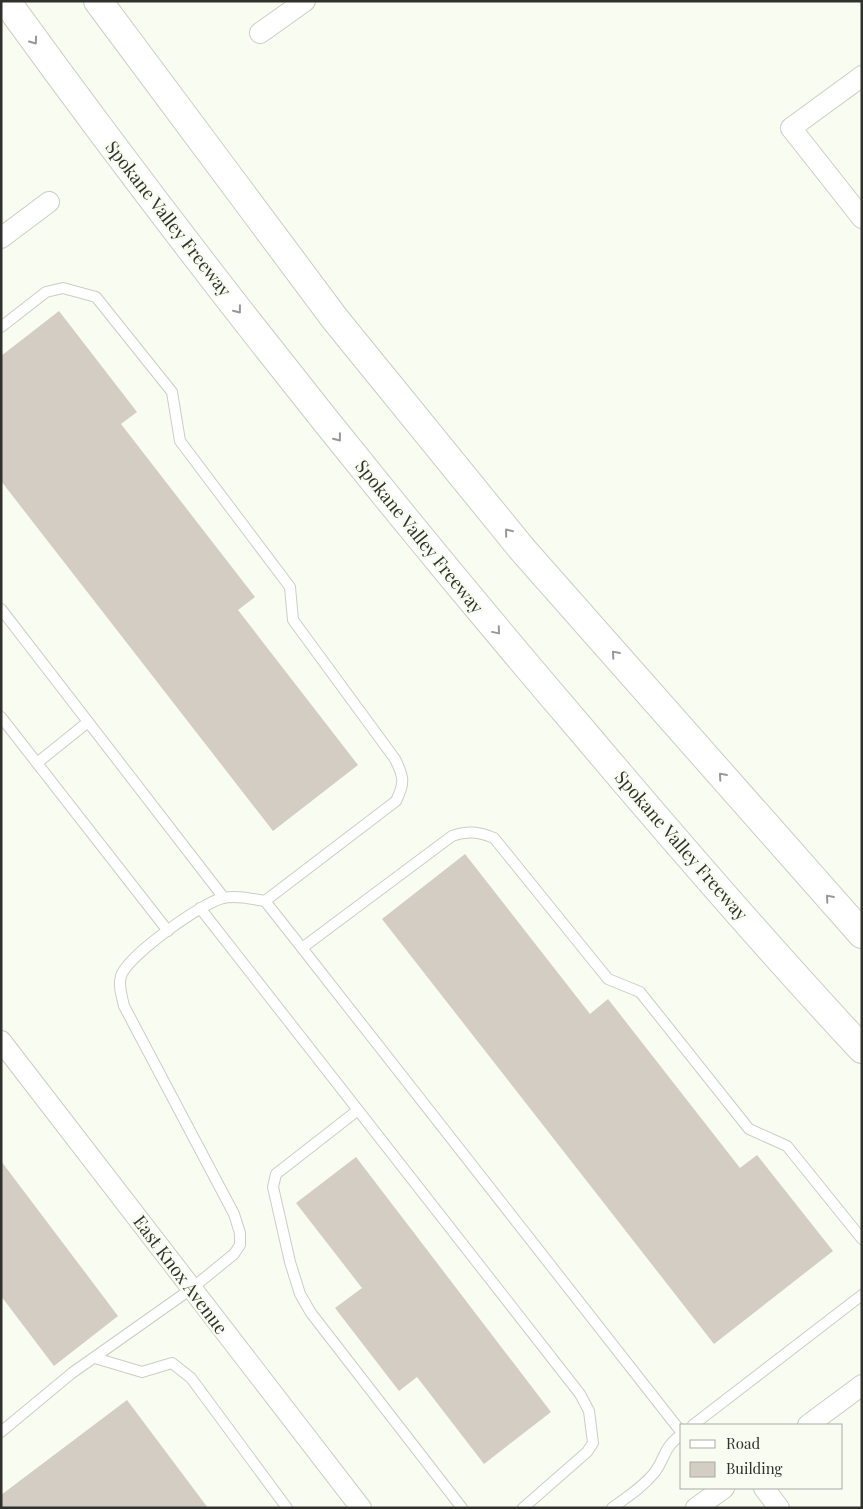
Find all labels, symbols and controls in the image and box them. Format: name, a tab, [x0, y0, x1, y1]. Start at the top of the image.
one-way arrow	[29, 35, 37, 44]
street label: Spokane Valley Freeway	[100, 136, 237, 301]
one-way arrow	[232, 304, 240, 313]
one-way arrow	[332, 432, 340, 441]
street label: Spokane Valley Freeway	[350, 454, 489, 618]
one-way arrow	[504, 528, 513, 537]
one-way arrow	[491, 625, 499, 634]
one-way arrow	[612, 651, 620, 660]
street label: Spokane Valley Freeway	[610, 765, 754, 925]
one-way arrow	[719, 773, 728, 782]
one-way arrow	[827, 895, 835, 904]
street label: East Knox Avenue	[128, 1210, 233, 1339]
legend	[680, 1424, 843, 1489]
text: Road	[726, 1433, 760, 1453]
text: Building	[726, 1458, 783, 1478]

